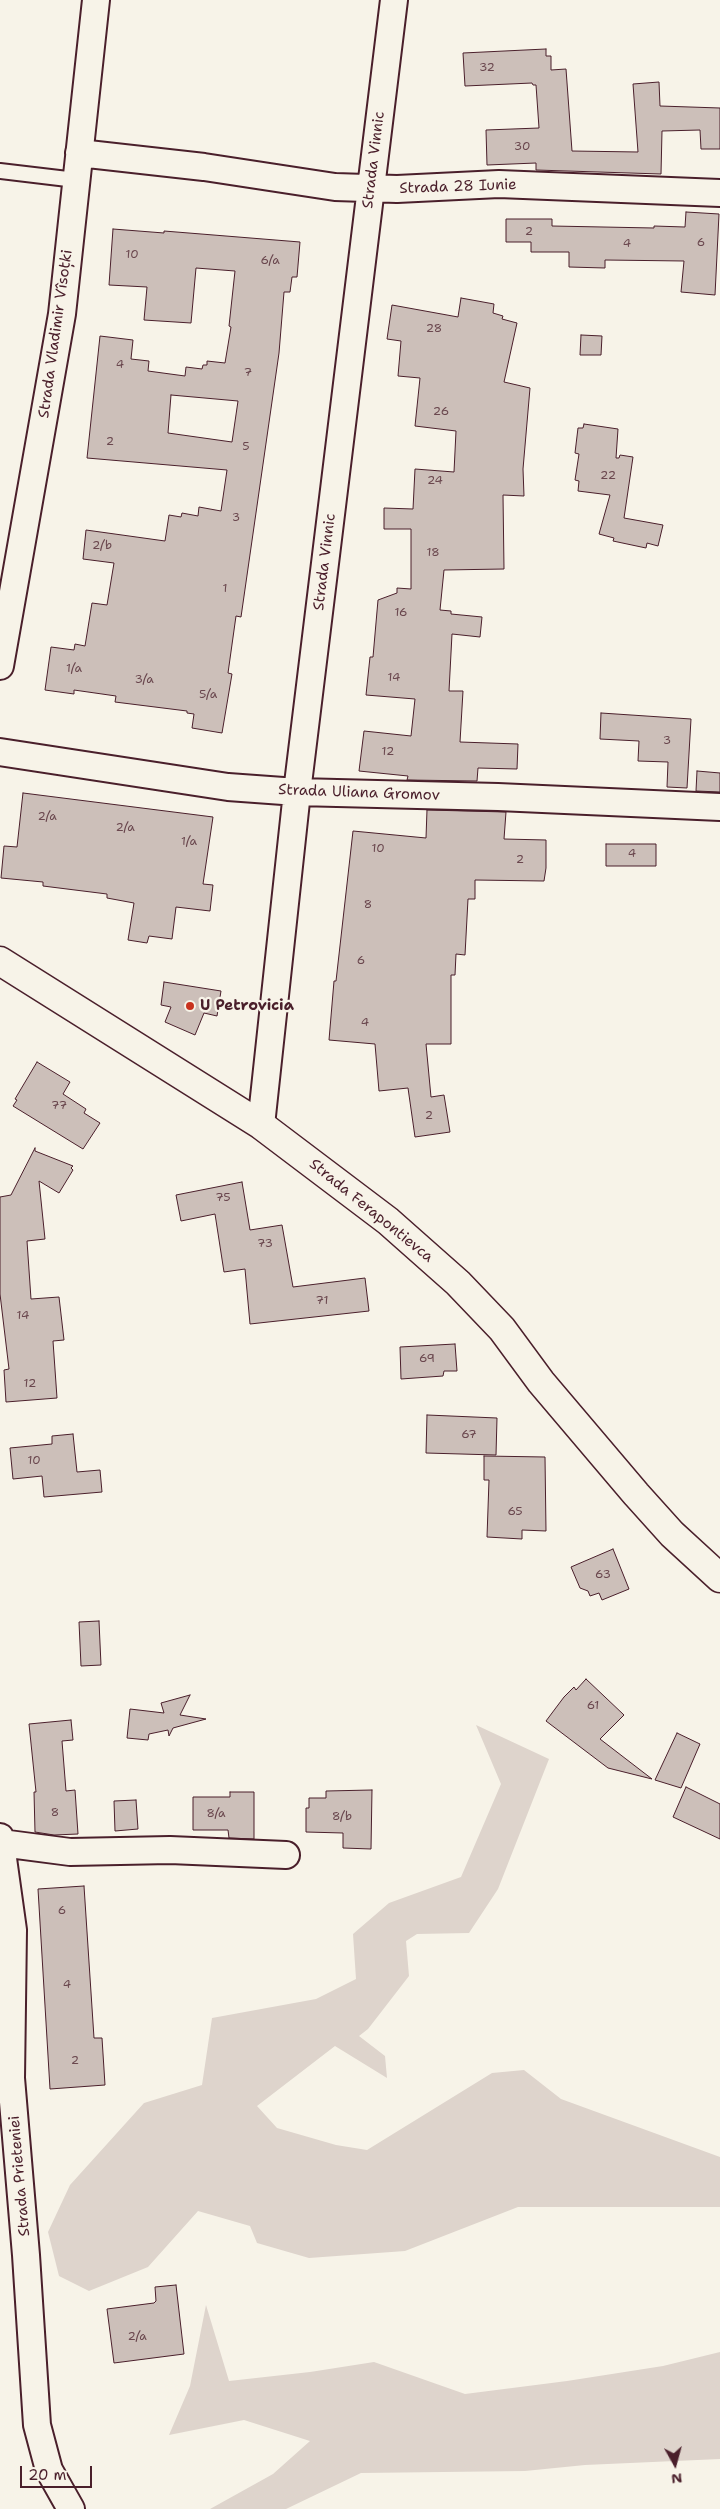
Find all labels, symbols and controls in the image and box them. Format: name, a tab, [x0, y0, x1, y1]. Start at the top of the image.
house number: 32	[479, 61, 495, 75]
street label: Strada Vinnic	[359, 110, 389, 210]
house number: 30	[514, 140, 530, 154]
street label: Strada 28 Iunie	[399, 176, 517, 198]
house number: 2	[525, 225, 533, 239]
house number: 6	[697, 236, 705, 250]
house number: 4	[623, 237, 631, 251]
house number: 10	[125, 248, 139, 262]
street label: Strada Vladimir Vîsoțki	[35, 249, 77, 419]
house number: 6/a	[260, 254, 280, 268]
house number: 28	[426, 322, 442, 336]
house number: 4	[116, 358, 124, 372]
house number: 7	[244, 366, 252, 380]
house number: 26	[433, 405, 449, 419]
house number: 2	[106, 435, 114, 449]
house number: 5	[242, 440, 250, 454]
house number: 22	[600, 469, 616, 483]
house number: 24	[427, 474, 443, 488]
house number: 3	[232, 511, 240, 525]
street label: Strada Vinnic	[310, 512, 340, 612]
house number: 2/b	[92, 539, 112, 553]
house number: 18	[426, 546, 440, 560]
house number: 1	[222, 582, 228, 596]
house number: 16	[394, 606, 408, 620]
house number: 1/a	[66, 662, 82, 676]
house number: 14	[388, 671, 400, 685]
house number: 3/a	[134, 673, 154, 687]
house number: 5/a	[199, 688, 217, 702]
house number: 3	[663, 734, 671, 748]
house number: 12	[382, 745, 394, 759]
street label: Strada Uliana Gromov	[278, 781, 440, 805]
house number: 2/a	[37, 810, 57, 824]
house number: 2/a	[115, 821, 135, 835]
house number: 1/a	[181, 835, 197, 849]
house number: 10	[371, 842, 385, 856]
house number: 4	[628, 847, 636, 861]
house number: 2	[516, 853, 524, 867]
house number: 8	[364, 898, 372, 912]
house number: 6	[357, 954, 365, 968]
place label: U Petrovicia	[200, 997, 294, 1015]
marker: U Petrovicia	[184, 1000, 196, 1012]
house number: 4	[361, 1016, 369, 1030]
house number: 77	[51, 1099, 67, 1113]
house number: 2	[425, 1109, 433, 1123]
street label: Strada Ferapontievca	[305, 1155, 437, 1267]
house number: 75	[215, 1191, 231, 1205]
house number: 73	[257, 1237, 273, 1251]
house number: 71	[316, 1294, 328, 1308]
house number: 14	[17, 1309, 29, 1323]
house number: 69	[419, 1352, 435, 1366]
house number: 12	[24, 1377, 36, 1391]
house number: 67	[461, 1428, 477, 1442]
house number: 10	[27, 1454, 41, 1468]
house number: 65	[507, 1505, 523, 1519]
house number: 63	[595, 1568, 611, 1582]
house number: 61	[587, 1699, 599, 1713]
house number: 8	[51, 1806, 59, 1820]
house number: 8/a	[206, 1807, 226, 1821]
house number: 8/b	[332, 1810, 352, 1824]
house number: 6	[58, 1904, 66, 1918]
house number: 4	[63, 1978, 71, 1992]
house number: 2	[71, 2054, 79, 2068]
street label: Strada Prieteniei	[6, 2115, 34, 2237]
house number: 2/a	[127, 2330, 147, 2344]
north arrow	[650, 2439, 700, 2489]
scale bar	[22, 2456, 95, 2488]
text: 20 m	[28, 2465, 67, 2485]
text: N	[670, 2469, 683, 2488]

